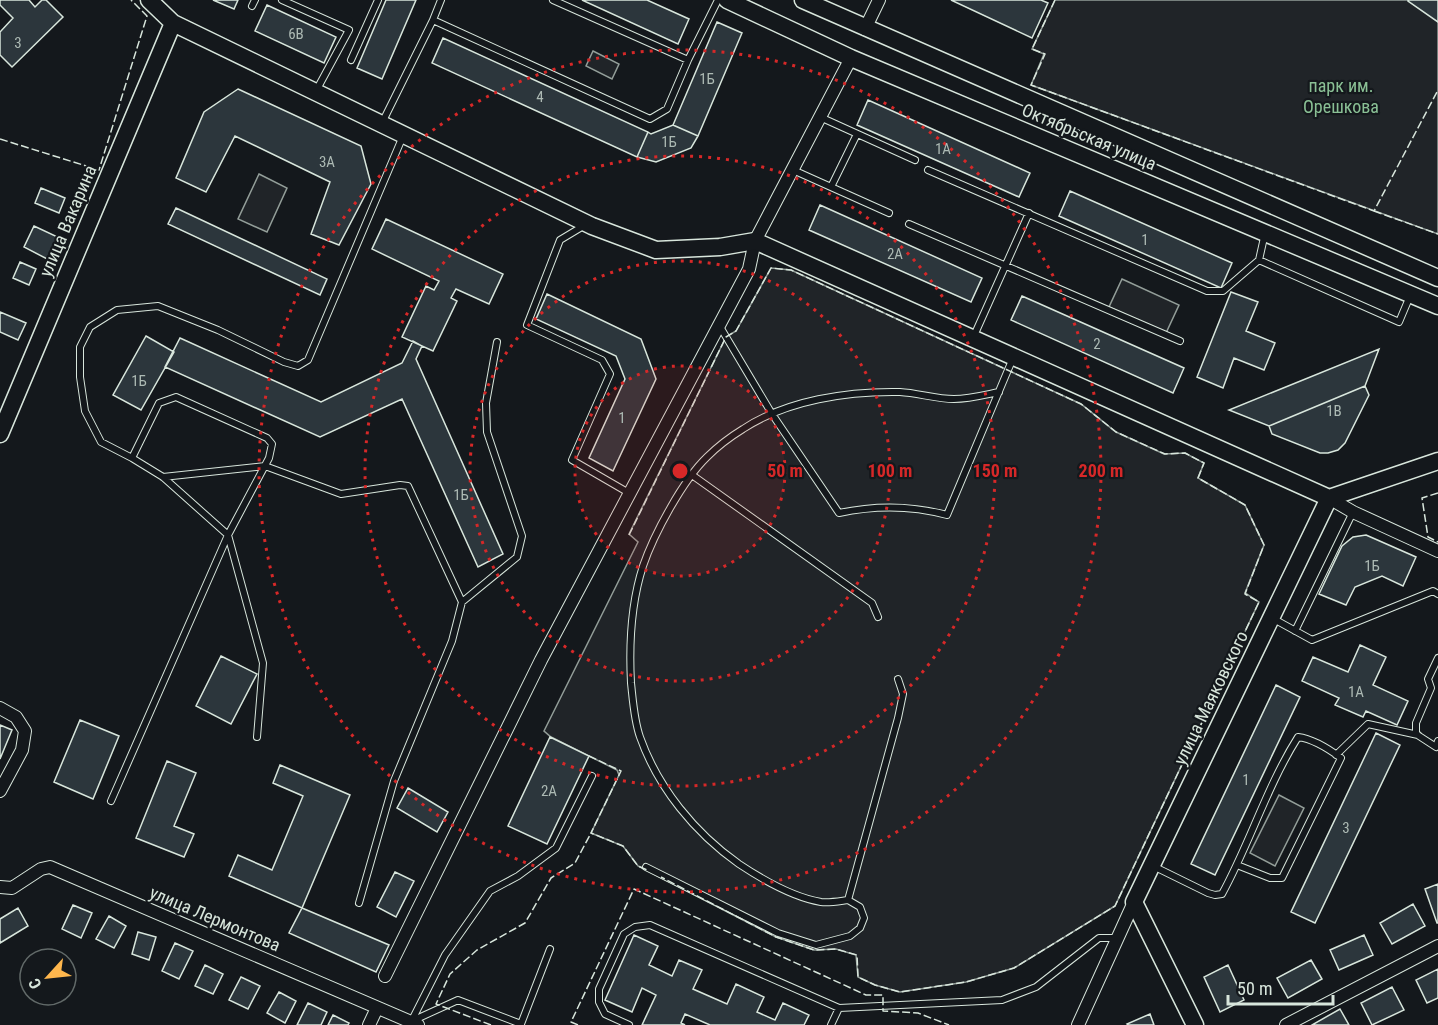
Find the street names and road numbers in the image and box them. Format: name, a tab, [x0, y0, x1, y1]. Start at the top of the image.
street label: Октябрьская улица	[1019, 99, 1159, 174]
street label: улица Вакарина	[35, 162, 100, 280]
street label: улица Маяковского	[1169, 627, 1252, 768]
street label: улица Лермонтова	[147, 882, 284, 956]

